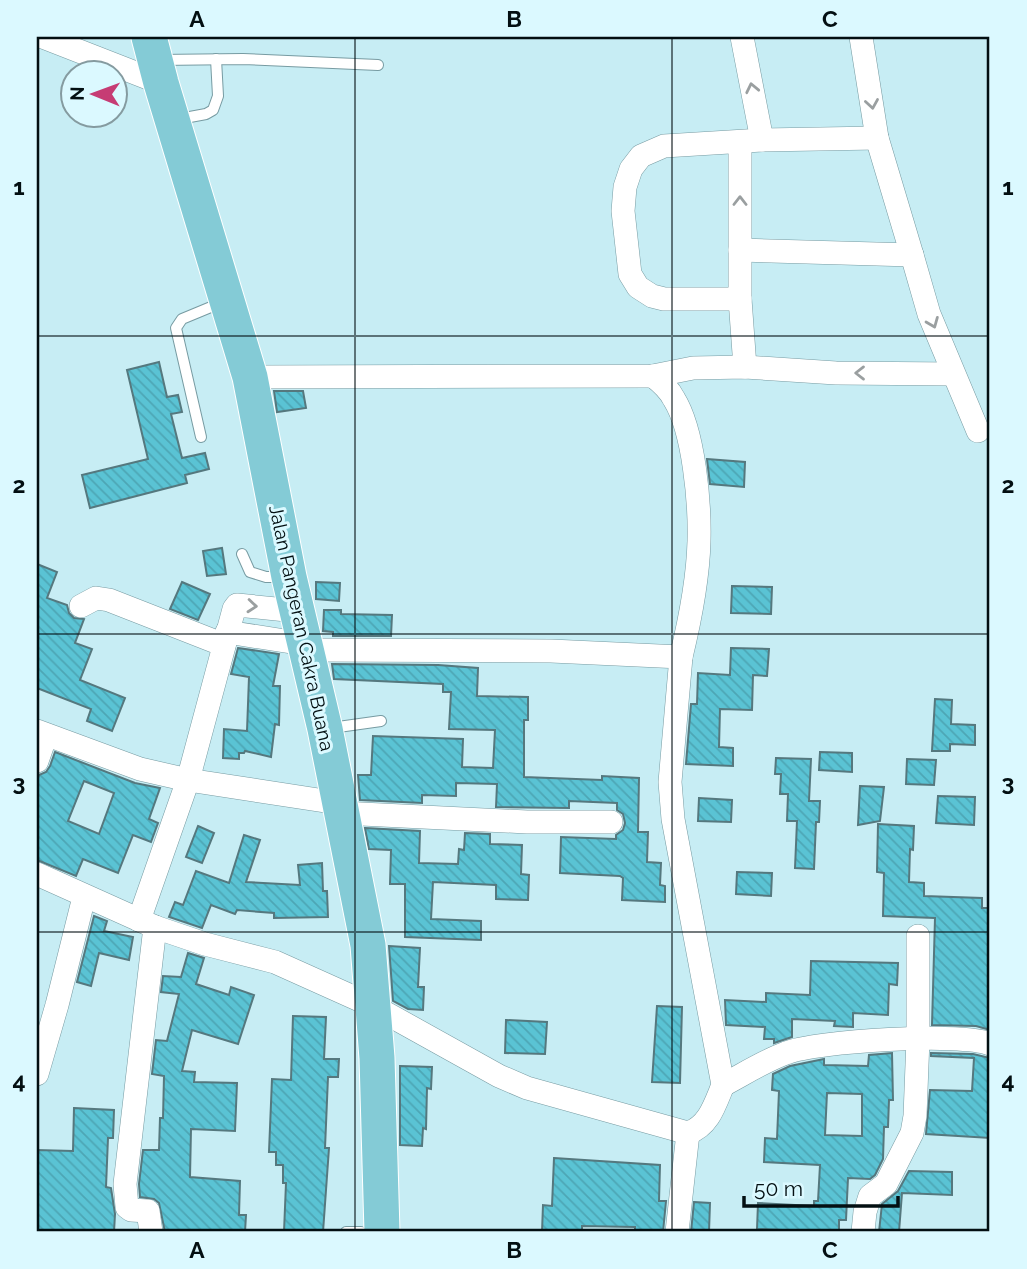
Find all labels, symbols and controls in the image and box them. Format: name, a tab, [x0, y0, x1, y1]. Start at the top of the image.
text: A	[189, 5, 205, 32]
text: B	[506, 5, 522, 32]
text: C	[822, 5, 838, 32]
north arrow	[60, 60, 130, 130]
one-way arrow	[745, 82, 760, 94]
text: N	[66, 86, 88, 101]
one-way arrow	[864, 98, 879, 110]
text: 1	[13, 173, 25, 200]
text: 1	[1002, 173, 1014, 200]
one-way arrow	[732, 195, 748, 206]
one-way arrow	[924, 316, 938, 328]
one-way arrow	[855, 365, 865, 381]
text: 2	[13, 471, 25, 498]
text: 2	[1002, 471, 1014, 498]
street label: Jalan Pangeran Cakra Buana	[265, 503, 339, 753]
one-way arrow	[247, 598, 258, 613]
text: 3	[13, 769, 25, 796]
text: 3	[1002, 769, 1014, 796]
text: 4	[12, 1067, 26, 1094]
text: 4	[1001, 1067, 1015, 1094]
scale bar	[744, 1164, 898, 1208]
text: 50 m	[754, 1176, 803, 1201]
text: A	[189, 1236, 205, 1263]
text: B	[506, 1236, 522, 1263]
text: C	[822, 1236, 838, 1263]

